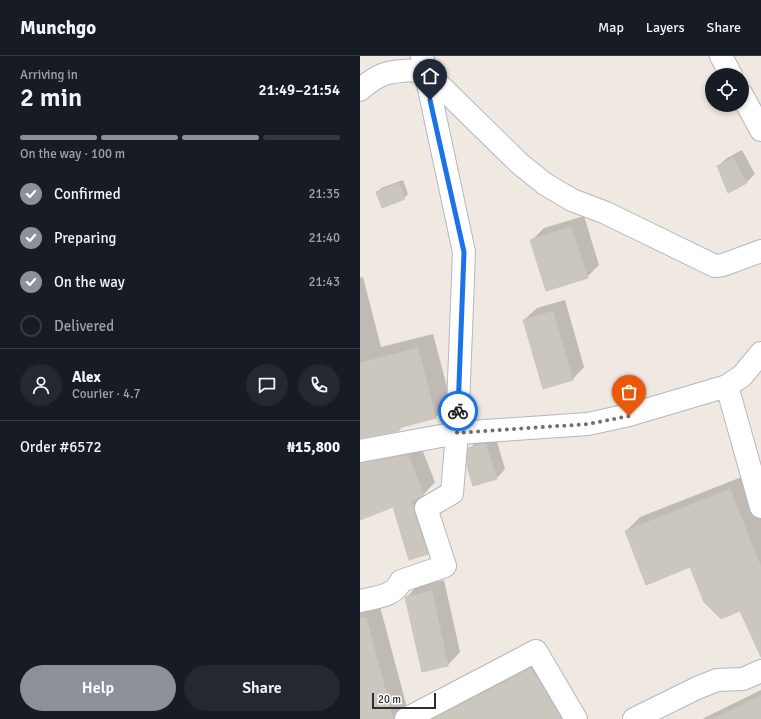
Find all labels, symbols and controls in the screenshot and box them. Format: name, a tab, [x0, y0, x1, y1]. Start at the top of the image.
text: Munchgo	[20, 16, 96, 40]
text: Map	[598, 19, 624, 36]
text: Layers	[646, 19, 685, 36]
text: Share	[707, 19, 741, 36]
pin	[413, 59, 447, 100]
icon: home	[419, 65, 441, 87]
text: Arriving in	[20, 67, 78, 83]
map controls	[705, 68, 749, 112]
button: locate	[705, 68, 749, 112]
text: 21:49–21:54	[259, 81, 340, 99]
text: 2 min	[20, 82, 82, 114]
text: On the way · 100 m	[20, 146, 125, 162]
icon: check	[20, 183, 42, 205]
text: Confirmed	[54, 185, 121, 203]
text: 21:35	[308, 186, 340, 202]
icon: check	[20, 227, 42, 249]
text: Preparing	[54, 229, 117, 247]
text: 21:40	[308, 230, 340, 246]
icon: check	[20, 271, 42, 293]
text: On the way	[54, 273, 125, 291]
text: 21:43	[308, 274, 340, 290]
text: Delivered	[54, 317, 114, 335]
button: person	[20, 364, 62, 406]
button: chat	[246, 364, 288, 406]
button: phone	[298, 364, 340, 406]
text: Alex	[72, 368, 101, 386]
pin	[612, 375, 646, 416]
icon: bag	[618, 381, 640, 403]
text: Courier · 4.7	[72, 386, 141, 402]
courier	[438, 391, 478, 431]
icon: bike	[447, 400, 469, 422]
text: Order #6572	[20, 438, 102, 456]
text: ₦15,800	[287, 438, 340, 456]
button: Help	[20, 665, 176, 711]
button: Share	[184, 665, 340, 711]
scale bar	[372, 691, 436, 710]
text: 20 m	[378, 693, 401, 706]

